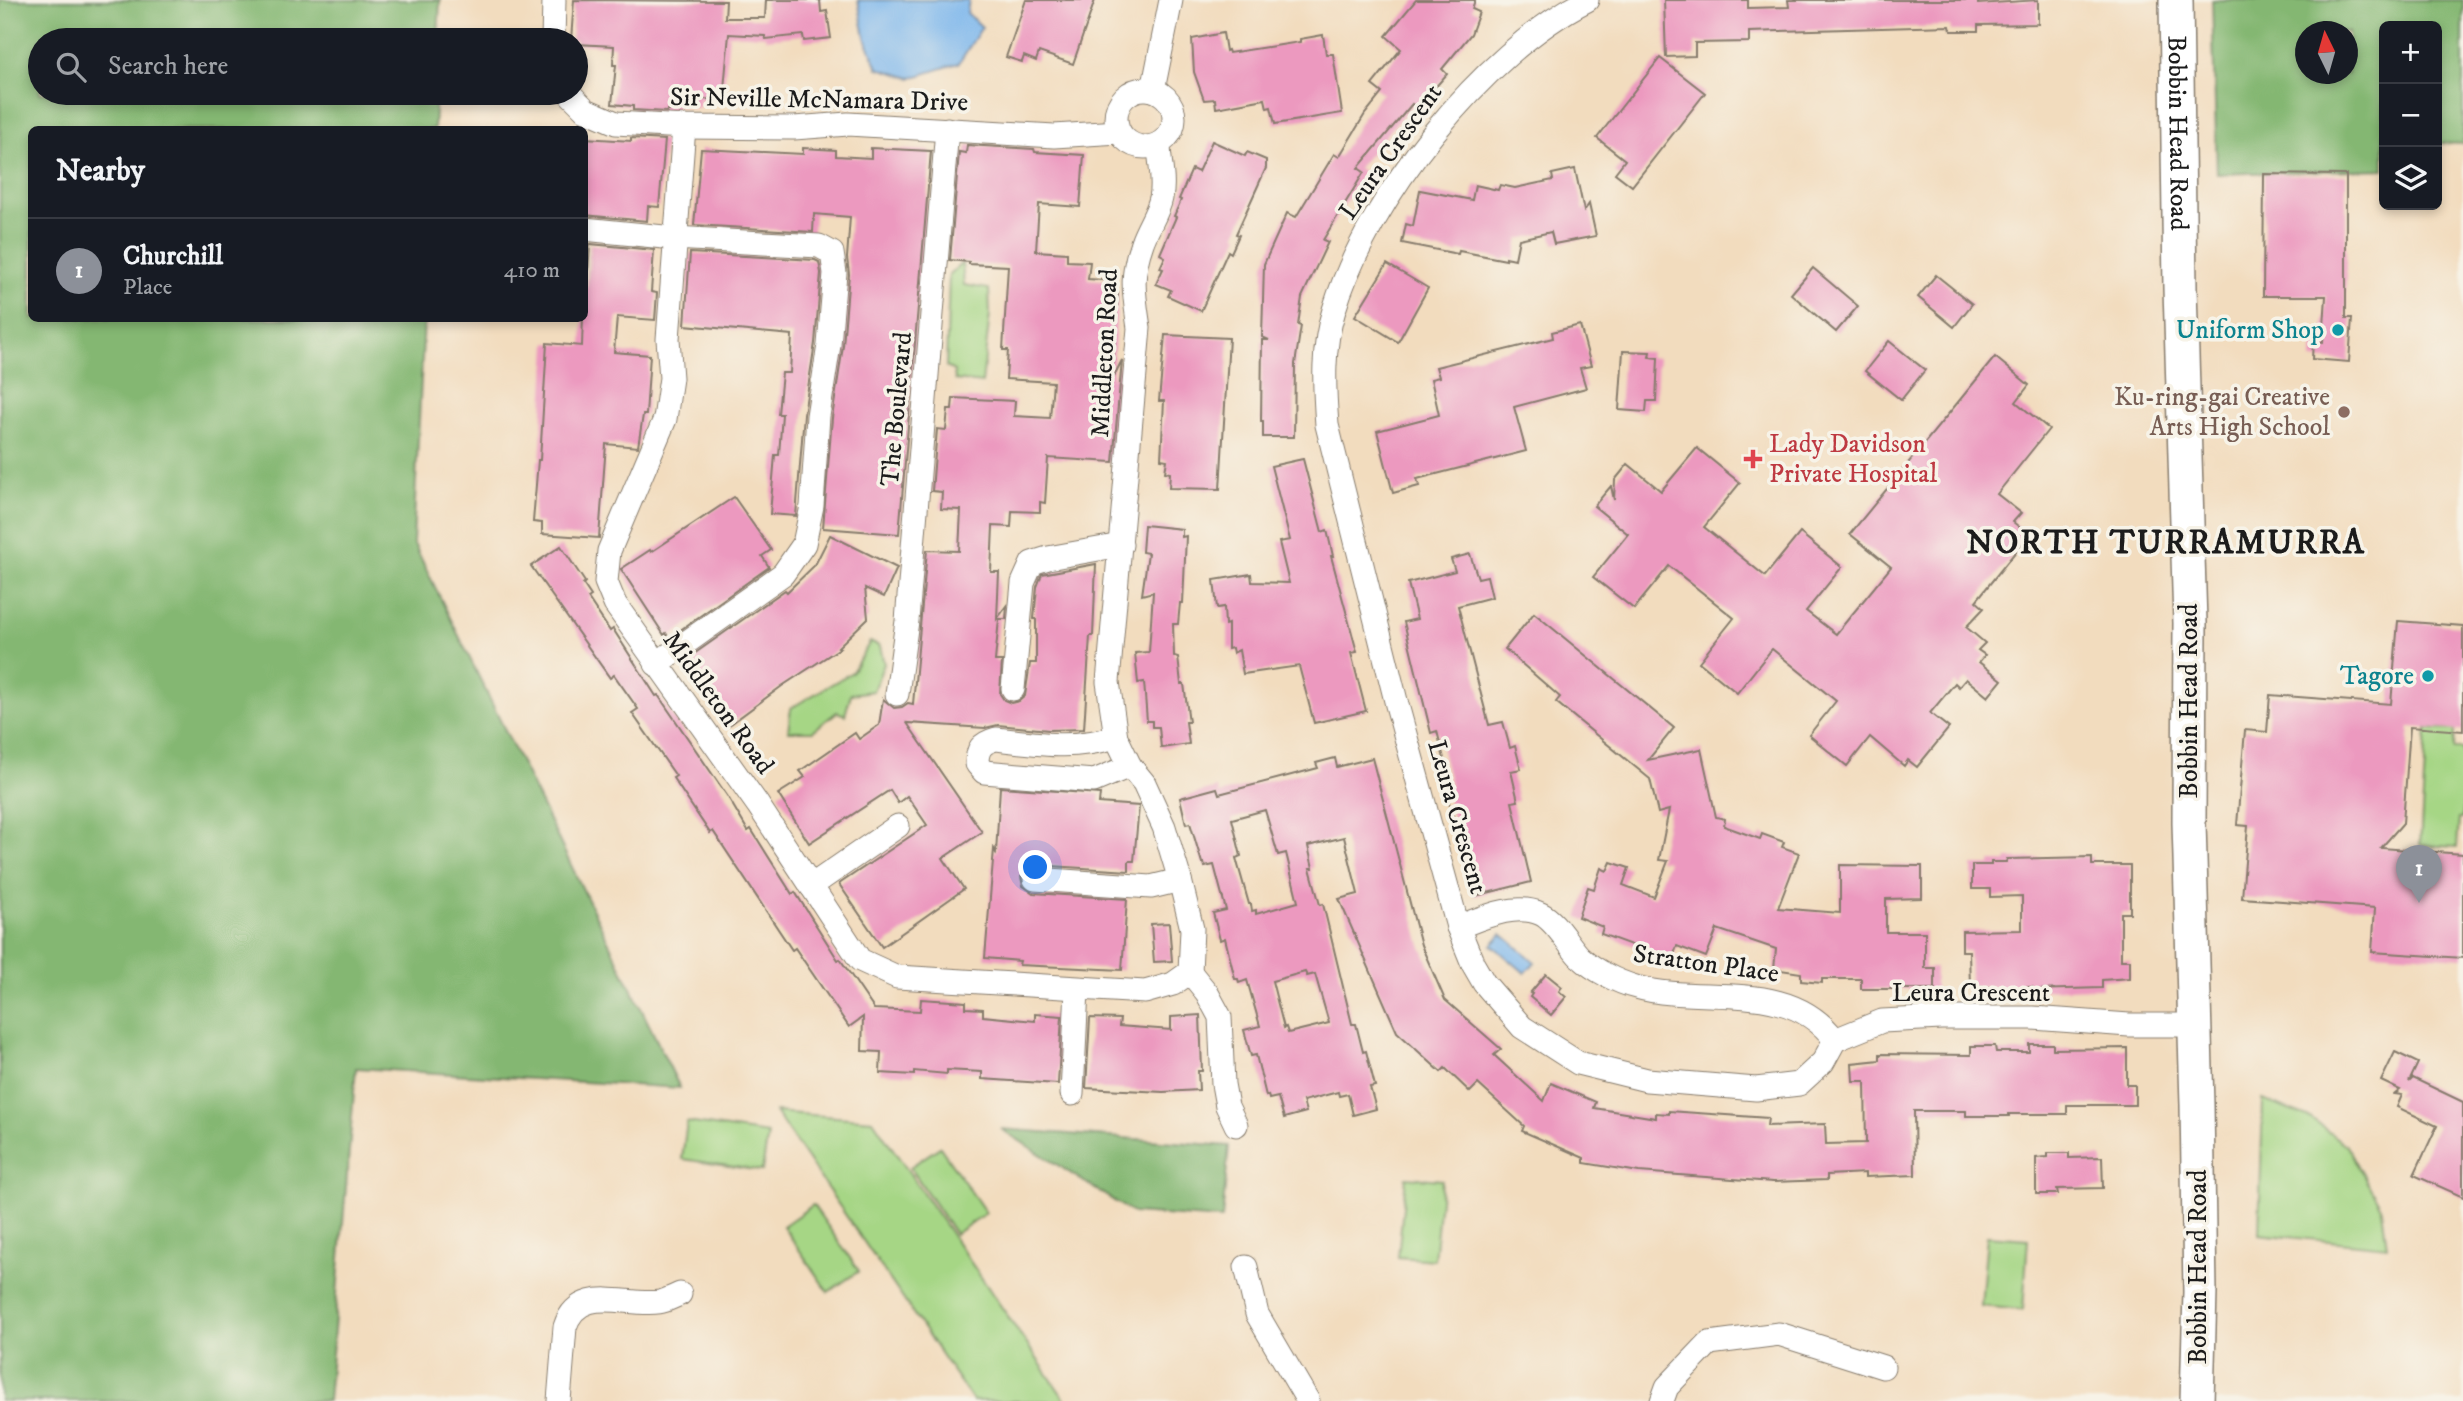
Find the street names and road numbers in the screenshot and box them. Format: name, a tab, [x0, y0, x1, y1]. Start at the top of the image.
street label: Bobbin Head Road	[2160, 35, 2196, 231]
street label: Leura Crescent	[1332, 78, 1450, 226]
street label: Sir Neville McNamara Drive	[670, 81, 968, 119]
street label: Middleton Road	[1084, 268, 1126, 438]
street label: The Boulevard	[874, 330, 920, 488]
street label: Bobbin Head Road	[2173, 604, 2206, 798]
street label: Middleton Road	[655, 625, 781, 781]
street label: Leura Crescent	[1419, 736, 1495, 898]
street label: Stratton Place	[1631, 937, 1781, 991]
street label: Leura Crescent	[1892, 977, 2050, 1010]
street label: Bobbin Head Road	[2182, 1170, 2215, 1364]

